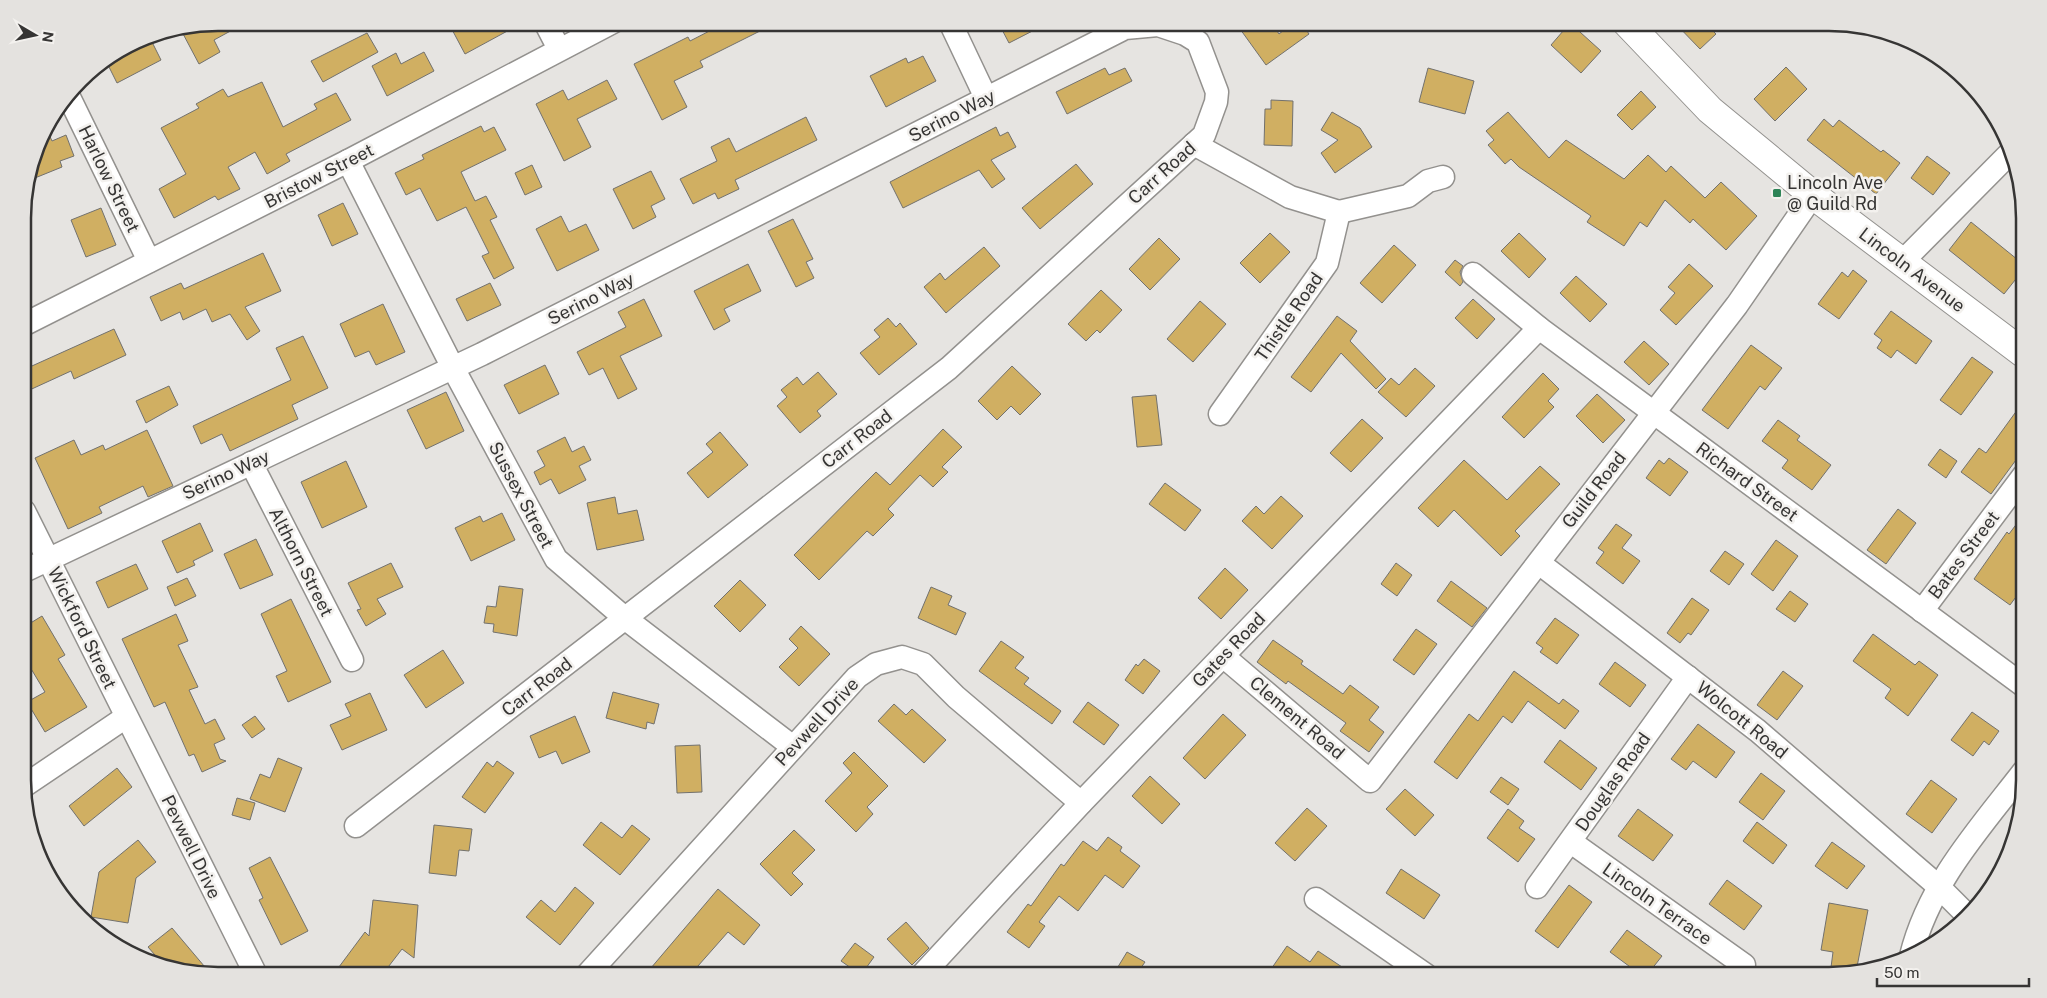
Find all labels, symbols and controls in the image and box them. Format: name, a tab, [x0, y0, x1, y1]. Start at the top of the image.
north arrow	[10, 10, 60, 60]
text: N	[39, 30, 57, 44]
street label: Serino Way	[905, 85, 999, 146]
street label: Harlow Street	[74, 122, 144, 236]
street label: Carr Road	[1124, 137, 1200, 208]
street label: Bristow Street	[260, 139, 377, 212]
place label: Lincoln Ave @ Guild Rd	[1787, 172, 1883, 214]
marker: Lincoln Ave @ Guild Rd	[1771, 187, 1783, 199]
street label: Lincoln Avenue	[1855, 223, 1969, 316]
street label: Serino Way	[544, 268, 638, 329]
street label: Thistle Road	[1250, 268, 1327, 365]
street label: Carr Road	[817, 405, 896, 473]
street label: Sussex Street	[485, 438, 558, 552]
street label: Richard Street	[1692, 438, 1802, 526]
street label: Serino Way	[179, 445, 273, 504]
street label: Guild Road	[1557, 447, 1630, 532]
street label: Althorn Street	[265, 504, 338, 620]
street label: Bates Street	[1924, 507, 2003, 603]
street label: Wickford Street	[44, 563, 121, 692]
street label: Gates Road	[1188, 608, 1269, 691]
street label: Carr Road	[497, 653, 576, 721]
street label: Clement Road	[1246, 672, 1349, 763]
street label: Pevwell Drive	[771, 673, 863, 770]
street label: Wolcott Road	[1693, 676, 1792, 763]
street label: Douglas Road	[1571, 728, 1654, 835]
street label: Pevwell Drive	[157, 792, 226, 902]
street label: Lincoln Terrace	[1599, 858, 1716, 949]
scale bar	[1877, 956, 2030, 988]
text: 50 m	[1884, 964, 1919, 981]

